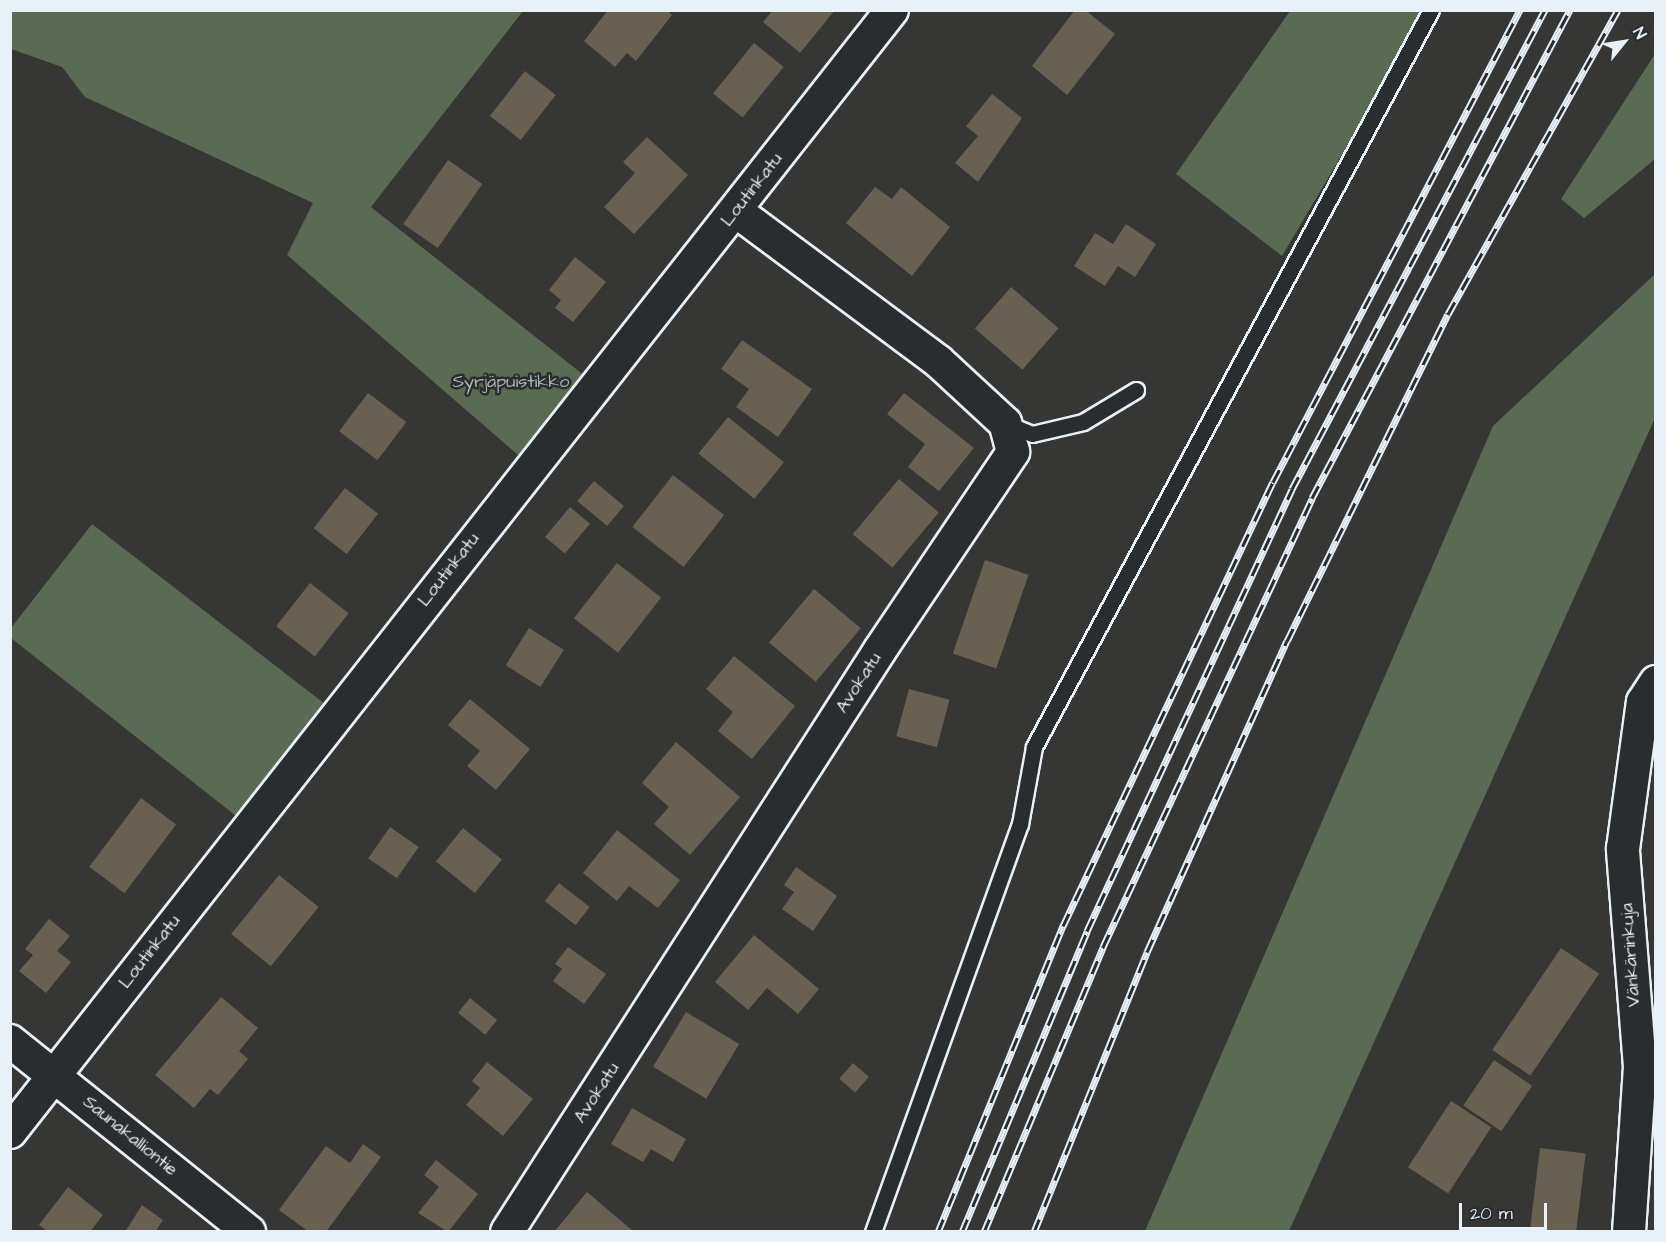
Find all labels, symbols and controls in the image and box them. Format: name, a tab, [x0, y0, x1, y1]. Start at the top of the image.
north arrow	[1594, 12, 1654, 72]
text: N	[1628, 23, 1652, 43]
street label: Loutinkatu	[717, 149, 787, 231]
park label: Syrjäpuistikko	[453, 371, 569, 393]
street label: Loutinkatu	[414, 529, 484, 611]
street label: Avokatu	[832, 649, 886, 717]
street label: Vänkärinkuja	[1617, 902, 1645, 1008]
street label: Loutinkatu	[115, 911, 185, 993]
street label: Avokatu	[570, 1059, 624, 1127]
street label: Saunakalliontie	[78, 1091, 182, 1181]
scale bar	[1462, 1191, 1550, 1229]
text: 20 m	[1470, 1201, 1513, 1226]

